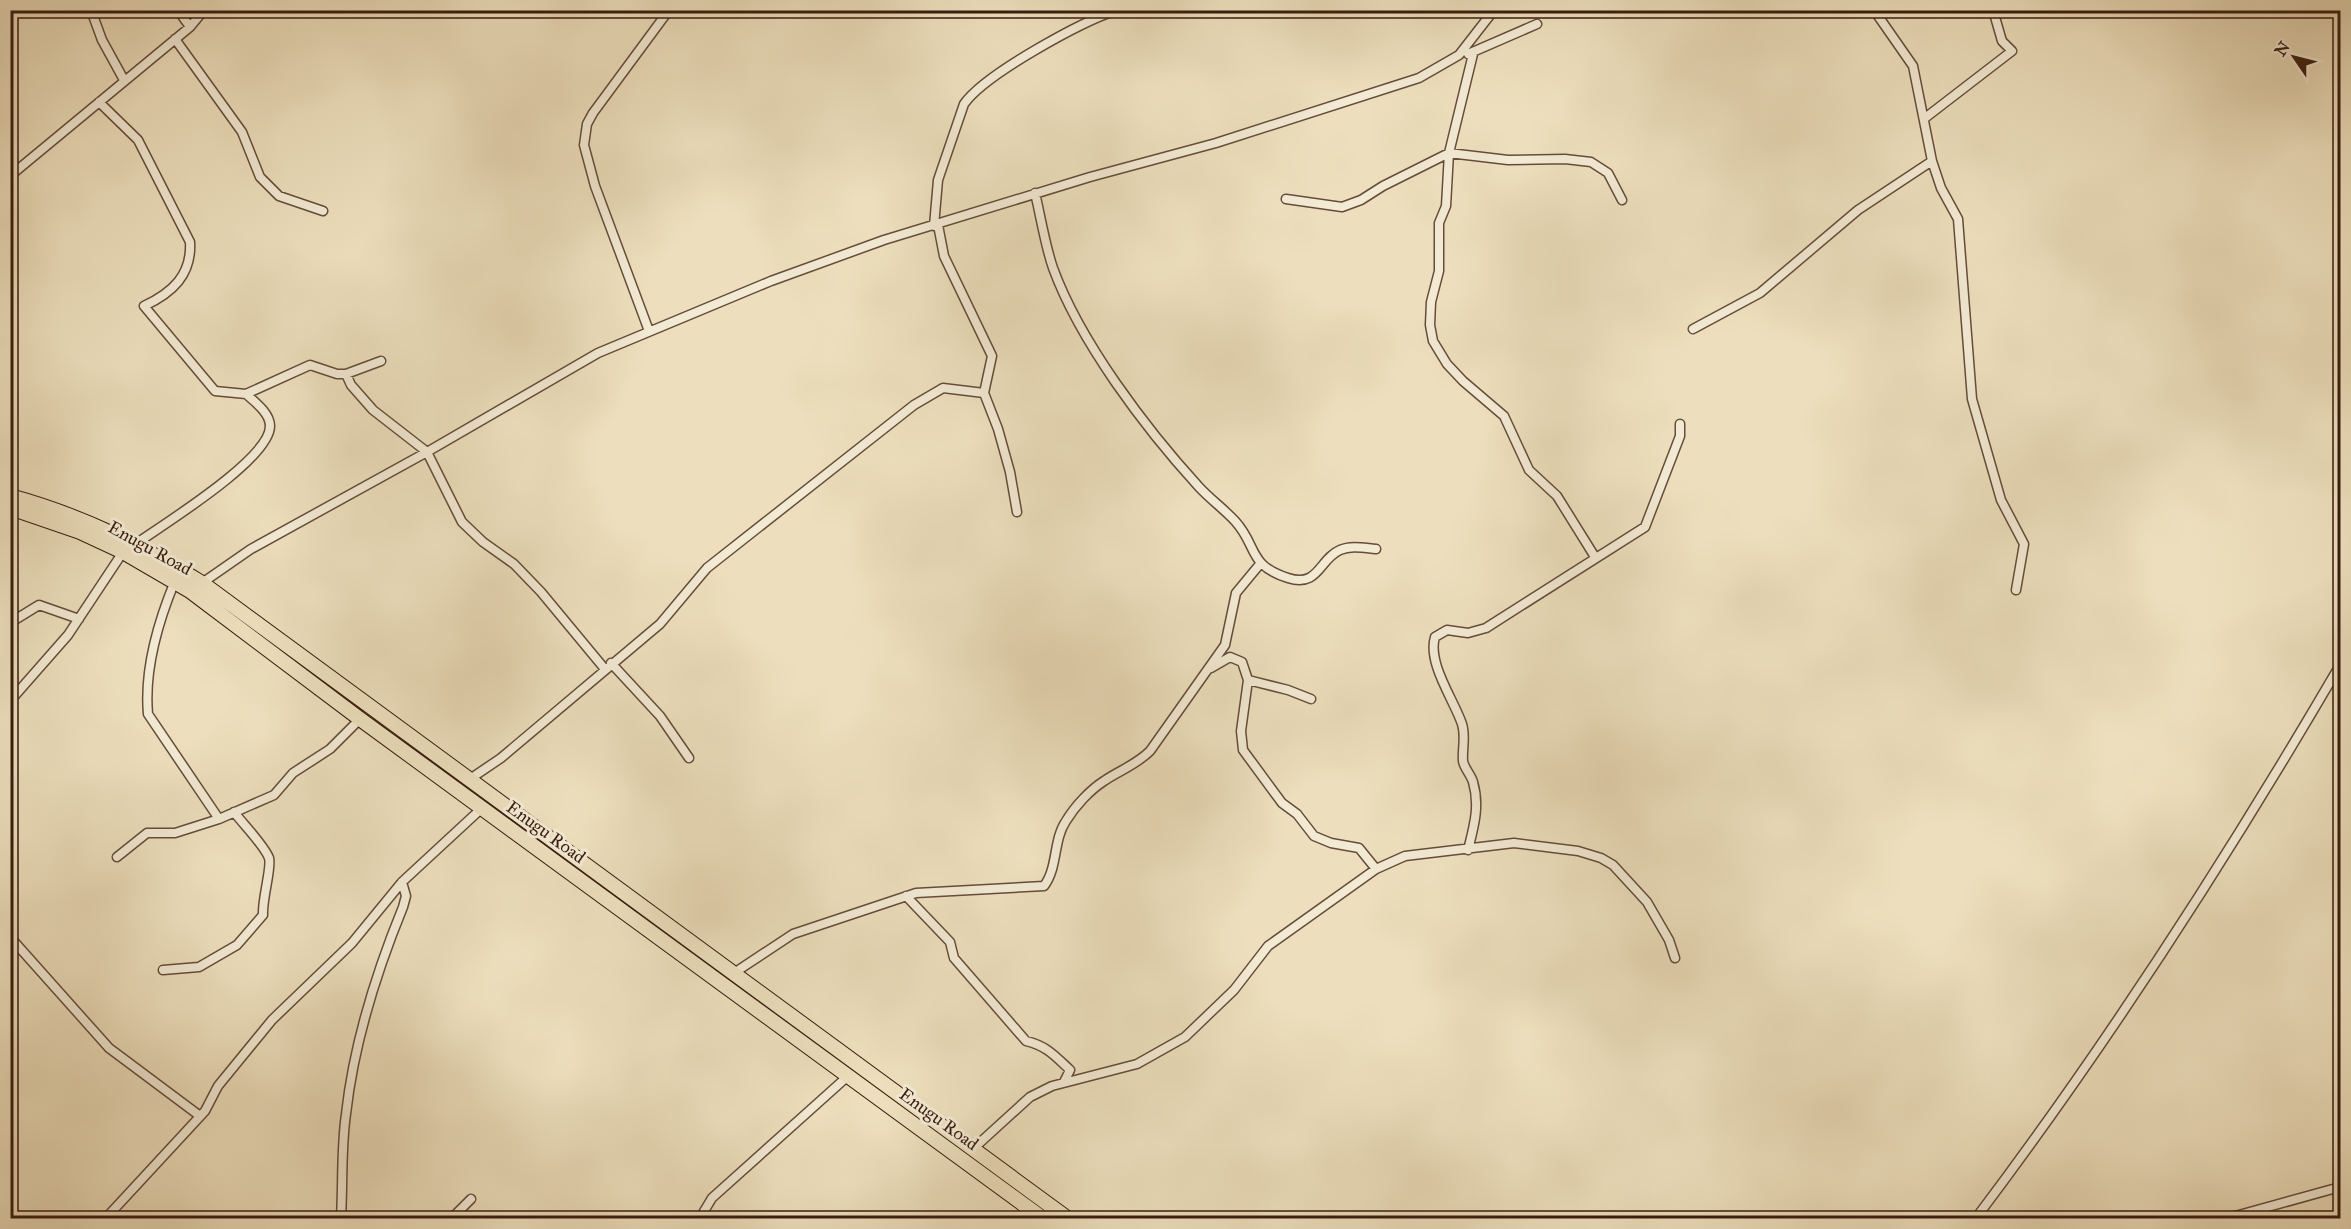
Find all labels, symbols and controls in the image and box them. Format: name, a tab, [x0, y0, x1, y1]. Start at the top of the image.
north arrow	[2264, 27, 2324, 87]
text: N	[2270, 37, 2294, 60]
street label: Enugu Road	[104, 516, 196, 581]
street label: Enugu Road	[502, 796, 590, 869]
street label: Enugu Road	[895, 1083, 983, 1156]

